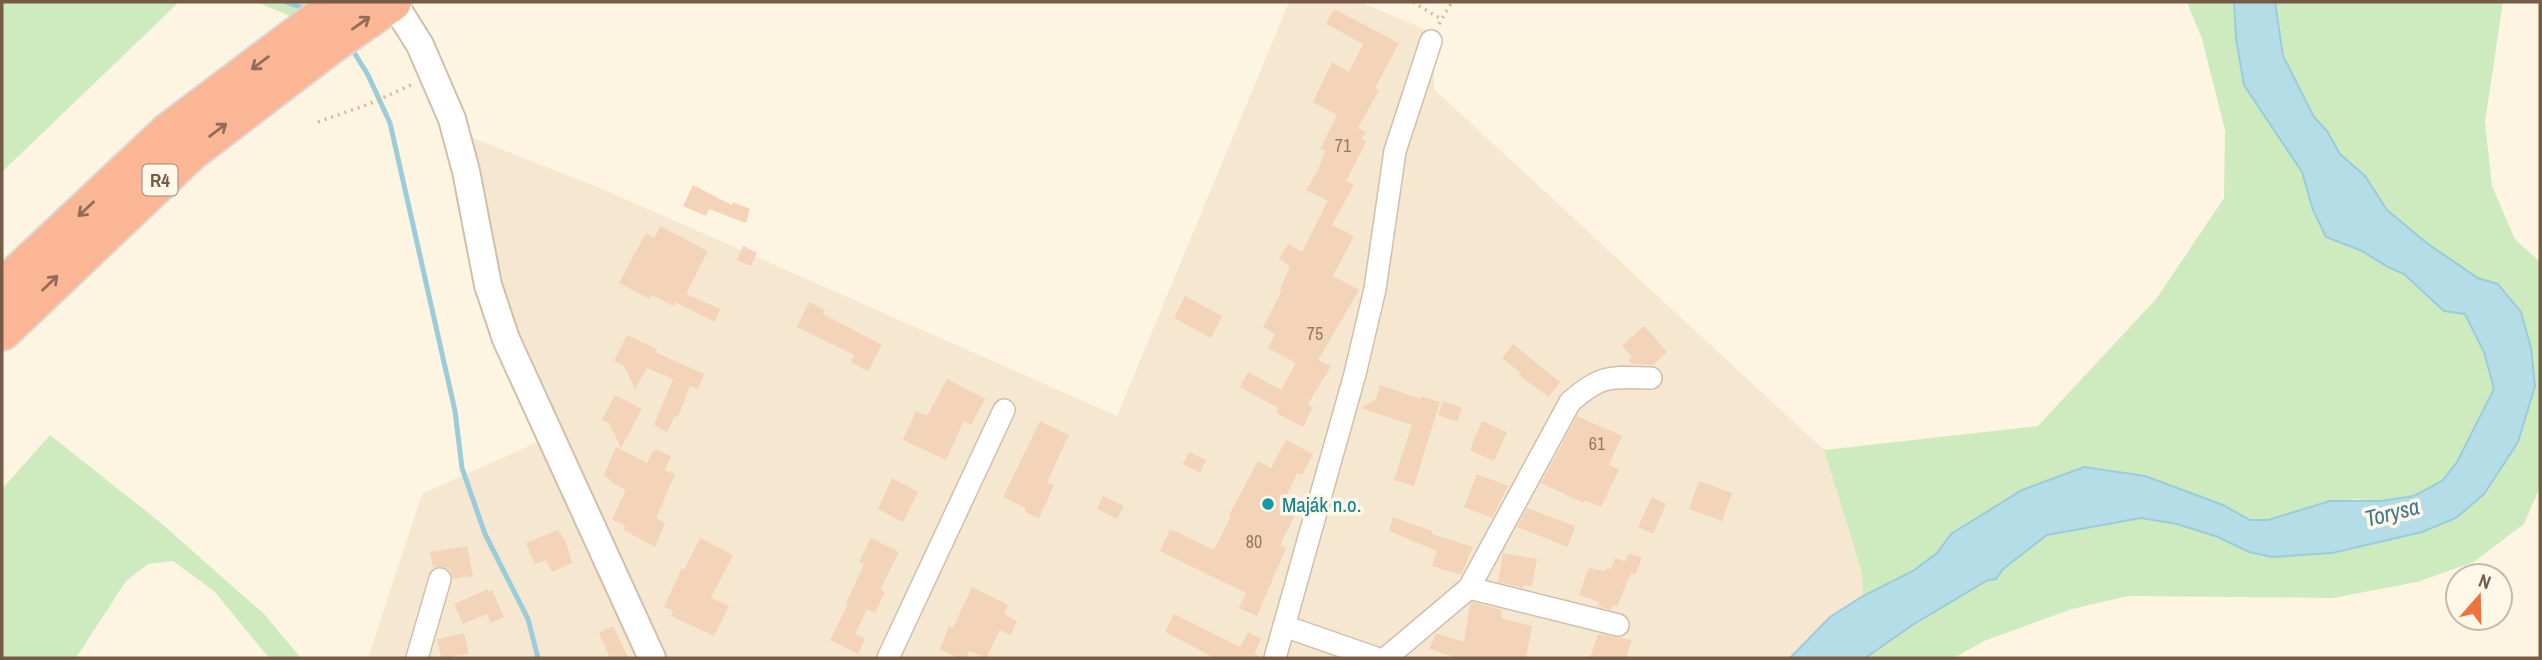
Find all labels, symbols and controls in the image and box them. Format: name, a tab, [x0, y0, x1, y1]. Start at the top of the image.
one-way arrow	[351, 16, 370, 30]
one-way arrow	[251, 55, 270, 70]
one-way arrow	[209, 123, 227, 138]
house number: 71	[1335, 133, 1352, 158]
road number: R4	[142, 164, 178, 196]
one-way arrow	[78, 200, 95, 217]
one-way arrow	[41, 275, 58, 292]
house number: 75	[1307, 321, 1323, 346]
house number: 61	[1589, 431, 1606, 456]
place label: Maják n.o.	[1282, 490, 1361, 519]
water label: Torysa	[2362, 490, 2422, 534]
marker: Maják n.o.	[1260, 496, 1276, 512]
house number: 80	[1246, 529, 1262, 554]
north arrow	[2444, 562, 2514, 632]
text: N	[2475, 567, 2495, 595]

